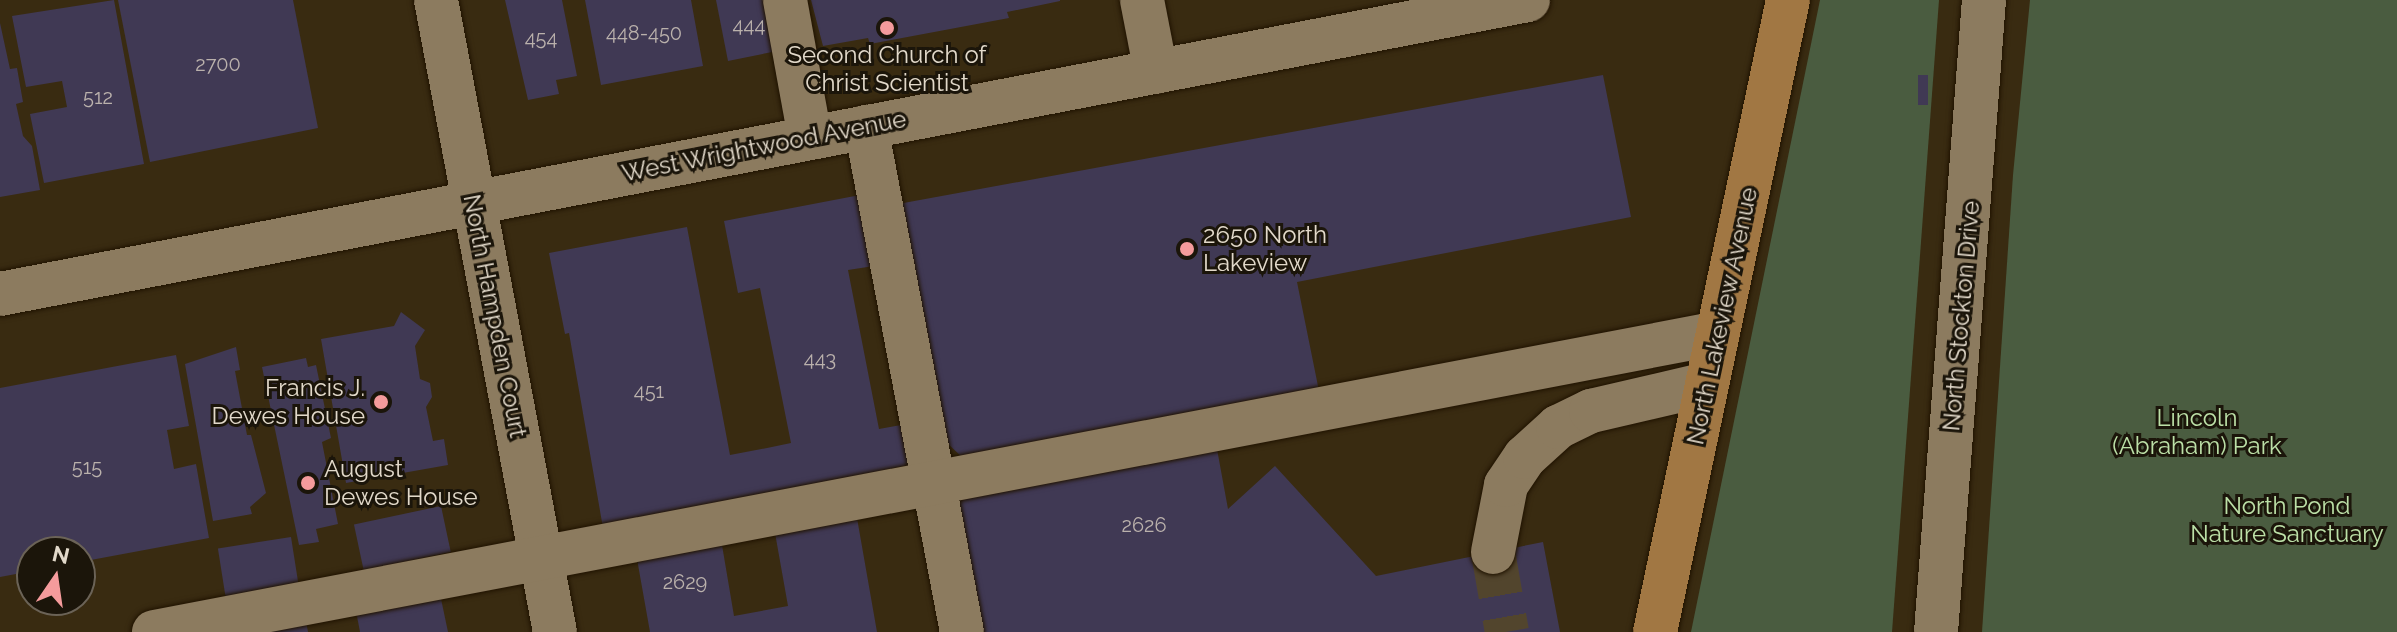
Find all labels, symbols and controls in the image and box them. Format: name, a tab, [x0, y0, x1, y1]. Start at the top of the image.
house number: 444	[733, 13, 765, 37]
marker: Second Church of Christ Scientist	[878, 19, 896, 37]
house number: 448-450	[606, 21, 682, 45]
house number: 454	[525, 26, 557, 50]
place label: Second Church of Christ Scientist	[787, 41, 987, 97]
house number: 2700	[195, 52, 241, 76]
house number: 512	[83, 85, 113, 109]
street label: West Wrightwood Avenue	[619, 104, 909, 188]
street label: North Lakeview Avenue	[1681, 184, 1763, 448]
street label: North Hampden Court	[457, 192, 533, 440]
street label: North Stockton Drive	[1937, 200, 1985, 432]
place label: 2650 North Lakeview	[1203, 221, 1327, 277]
marker: 2650 North Lakeview	[1178, 240, 1196, 258]
house number: 443	[804, 347, 836, 371]
place label: Francis J. Dewes House	[211, 374, 365, 430]
house number: 451	[634, 379, 664, 403]
marker: Francis J. Dewes House	[372, 393, 390, 411]
park label: Lincoln (Abraham) Park	[2112, 404, 2282, 460]
house number: 515	[72, 455, 102, 479]
place label: August Dewes House	[324, 455, 478, 511]
marker: August Dewes House	[299, 474, 317, 492]
park label: North Pond Nature Sanctuary	[2190, 492, 2384, 548]
house number: 2626	[1122, 513, 1166, 537]
north arrow	[16, 536, 96, 616]
text: N	[50, 540, 72, 569]
house number: 2629	[663, 570, 707, 594]

